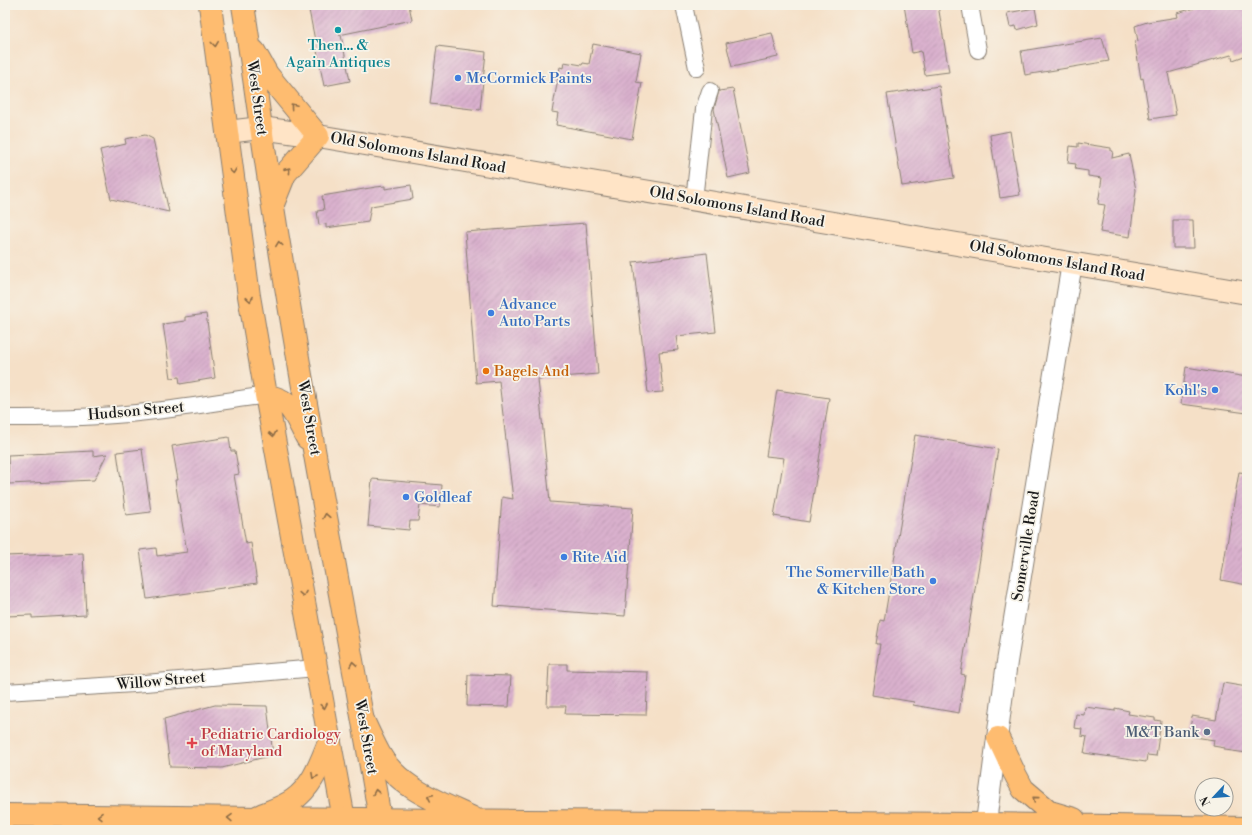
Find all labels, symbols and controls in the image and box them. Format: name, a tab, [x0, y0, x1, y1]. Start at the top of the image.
marker: Then... & Again Antiques	[333, 25, 343, 35]
place label: Then... & Again Antiques	[285, 36, 390, 72]
one-way arrow	[210, 41, 219, 47]
street label: West Street	[242, 58, 272, 138]
place label: McCormick Paints	[466, 69, 592, 88]
marker: McCormick Paints	[453, 73, 463, 83]
one-way arrow	[290, 104, 297, 111]
street label: Old Solomons Island Road	[329, 128, 508, 178]
one-way arrow	[228, 167, 236, 174]
one-way arrow	[284, 167, 291, 175]
street label: Old Solomons Island Road	[648, 182, 827, 232]
street label: Old Solomons Island Road	[968, 236, 1147, 286]
one-way arrow	[275, 241, 284, 247]
place label: Advance Auto Parts	[498, 295, 570, 331]
one-way arrow	[245, 296, 254, 302]
marker: Advance Auto Parts	[486, 308, 496, 318]
place label: Bagels And	[493, 362, 570, 381]
marker: Bagels And	[481, 366, 491, 376]
street label: West Street	[293, 378, 325, 458]
place label: Kohl's	[1164, 381, 1207, 400]
marker: Kohl's	[1210, 385, 1220, 395]
street label: Hudson Street	[87, 397, 186, 425]
one-way arrow	[268, 431, 277, 437]
place label: Goldleaf	[414, 488, 472, 507]
street label: Somerville Road	[1008, 489, 1044, 603]
marker: Goldleaf	[401, 492, 411, 502]
one-way arrow	[322, 513, 331, 519]
place label: Rite Aid	[572, 548, 627, 567]
marker: Rite Aid	[559, 552, 569, 562]
place label: The Somerville Bath & Kitchen Store	[786, 563, 925, 599]
marker: The Somerville Bath & Kitchen Store	[928, 576, 938, 586]
one-way arrow	[298, 591, 306, 597]
one-way arrow	[349, 660, 358, 667]
street label: Willow Street	[115, 668, 207, 694]
street label: West Street	[350, 697, 382, 777]
one-way arrow	[319, 703, 327, 709]
place label: M&T Bank	[1125, 723, 1200, 742]
place label: Pediatric Cardiology of Maryland	[201, 725, 341, 761]
marker: M&T Bank	[1202, 727, 1212, 737]
marker: Pediatric Cardiology of Maryland	[186, 737, 198, 749]
one-way arrow	[311, 772, 319, 779]
north arrow	[1194, 777, 1234, 817]
one-way arrow	[372, 788, 380, 795]
one-way arrow	[427, 794, 434, 802]
text: N	[1198, 794, 1214, 808]
one-way arrow	[1032, 796, 1039, 803]
one-way arrow	[97, 812, 103, 820]
one-way arrow	[227, 814, 233, 822]

